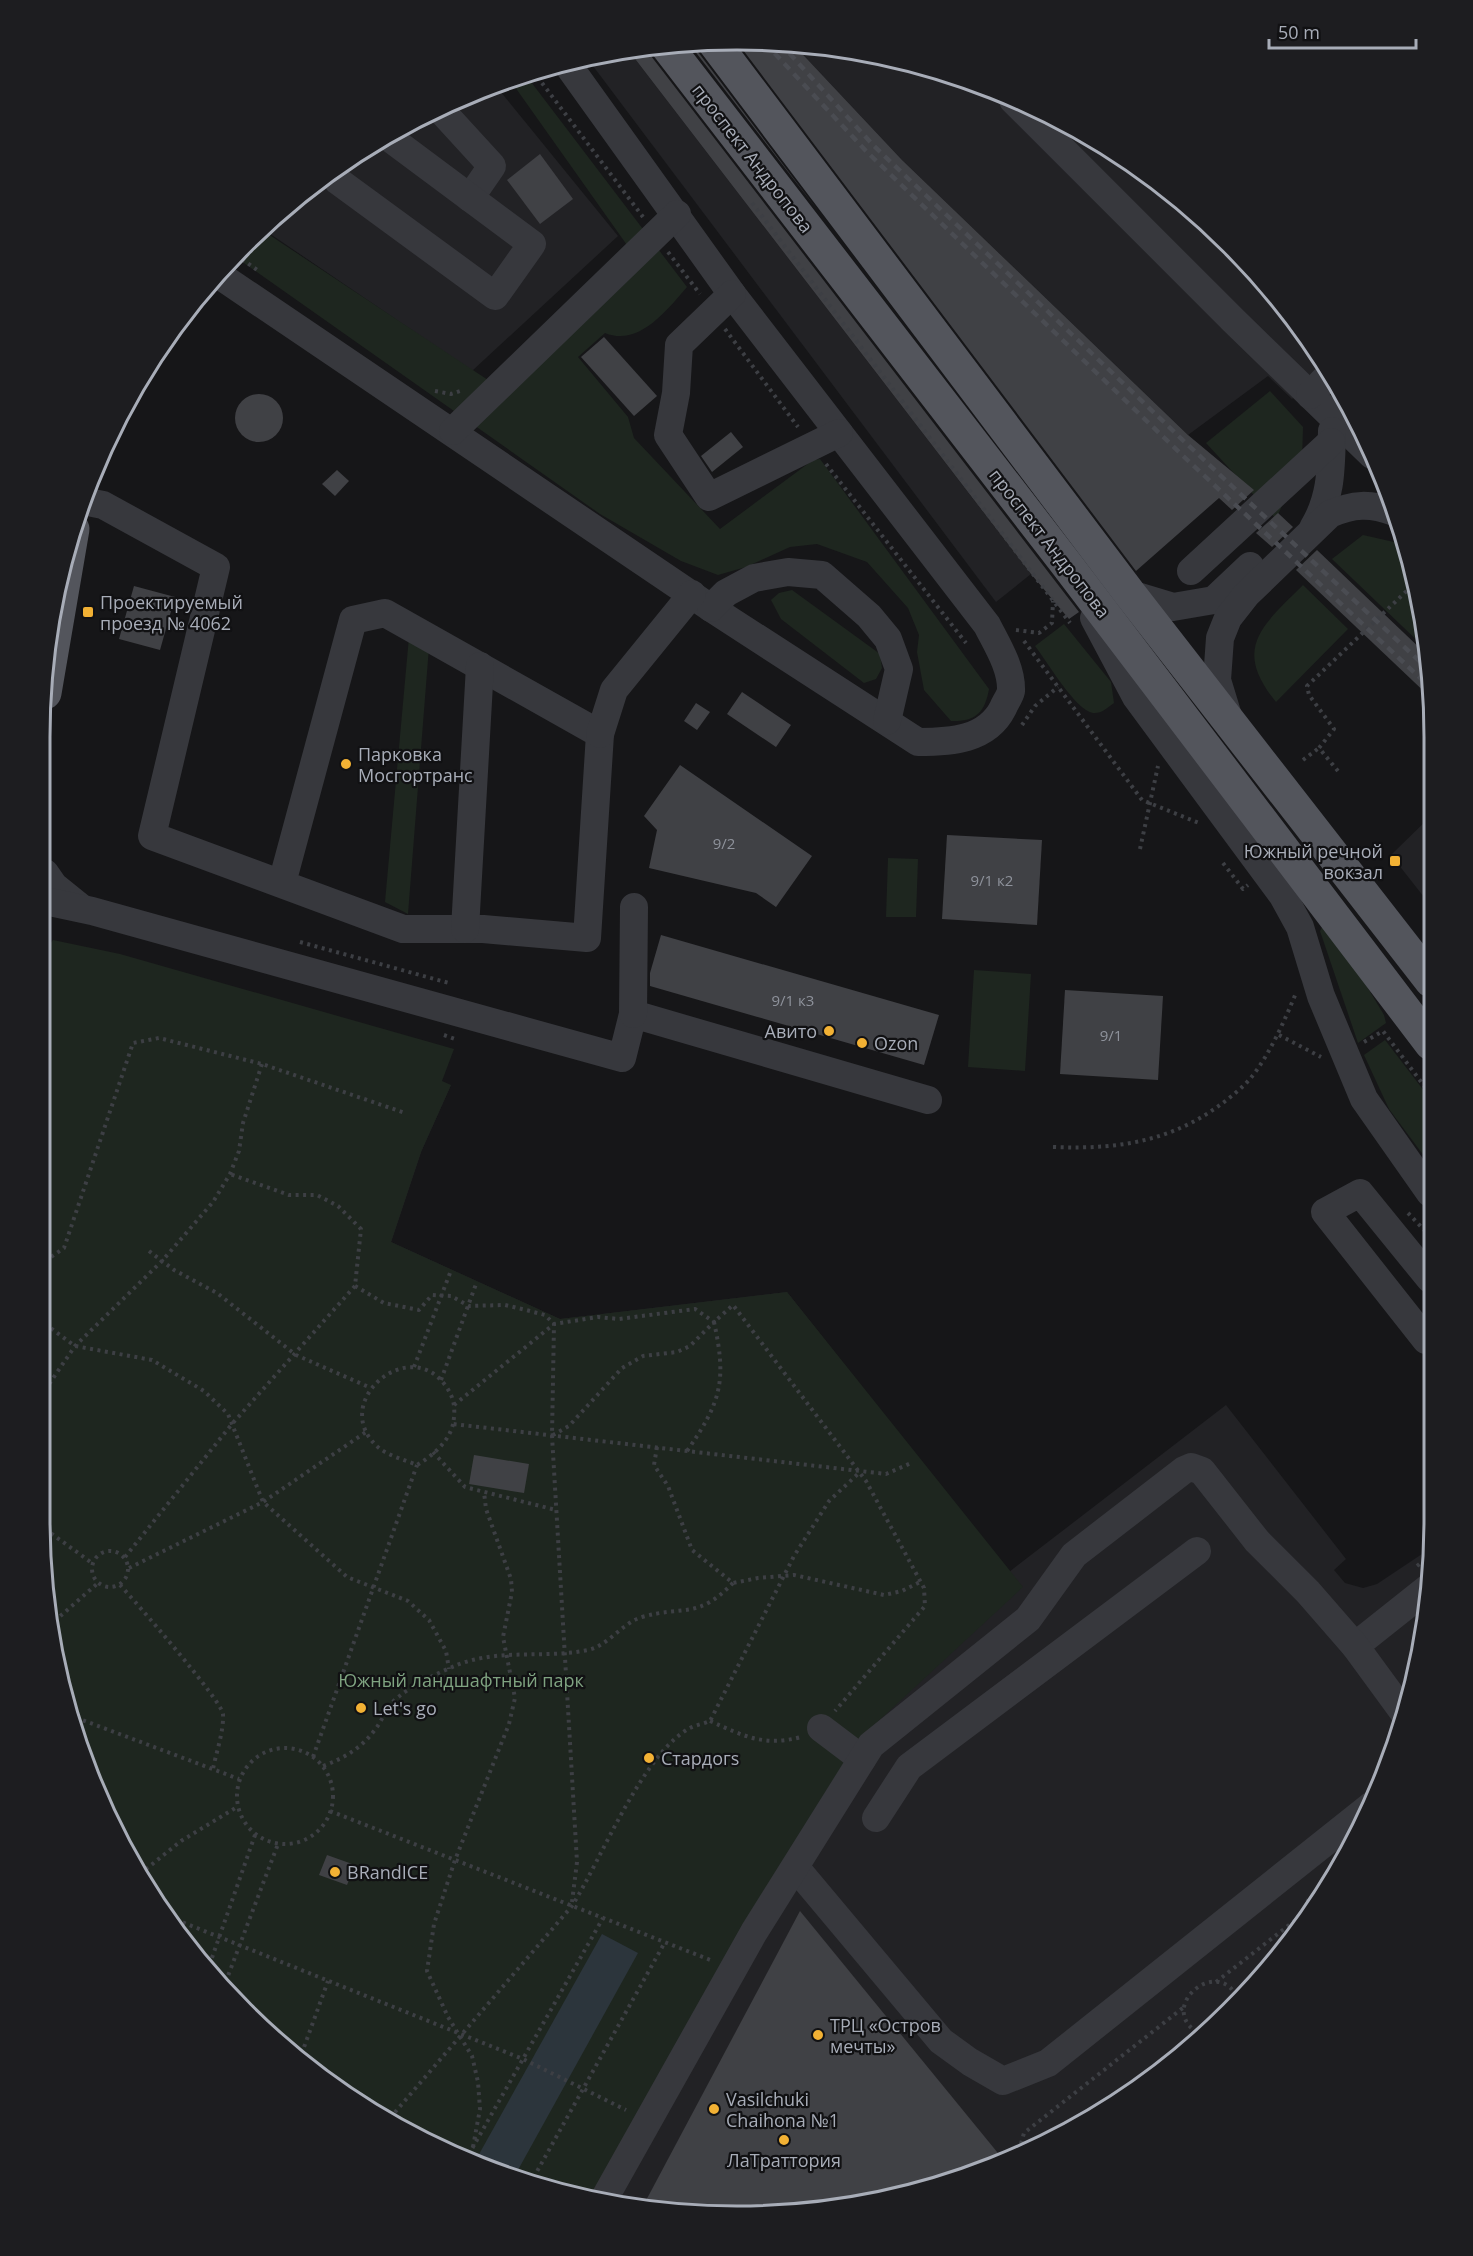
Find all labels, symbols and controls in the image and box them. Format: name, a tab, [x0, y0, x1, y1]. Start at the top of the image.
scale bar	[1269, 12, 1416, 50]
text: 50 m	[1278, 20, 1320, 44]
street label: проспект Андропова	[687, 79, 819, 237]
street label: проспект Андропова	[984, 464, 1116, 622]
place label: Проектируемый проезд № 4062	[100, 590, 243, 635]
marker: Проектируемый проезд № 4062	[81, 605, 95, 619]
place label: Парковка Мосгортранс	[358, 742, 473, 787]
marker: Парковка Мосгортранс	[339, 757, 353, 771]
house number: 9/2	[713, 833, 735, 853]
place label: Южный речной вокзал	[1244, 839, 1383, 884]
marker: Южный речной вокзал	[1388, 854, 1402, 868]
house number: 9/1 к2	[971, 870, 1013, 890]
house number: 9/1 к3	[772, 990, 814, 1010]
place label: Авито	[765, 1019, 817, 1043]
marker: Авито	[822, 1024, 836, 1038]
house number: 9/1	[1100, 1025, 1122, 1045]
place label: Ozon	[874, 1031, 918, 1055]
marker: Ozon	[855, 1036, 869, 1050]
park label: Южный ландшафтный парк	[338, 1668, 585, 1692]
place label: Let's go	[373, 1696, 437, 1720]
marker: Let's go	[354, 1701, 368, 1715]
place label: Стардогs	[661, 1746, 739, 1770]
marker: Стардогs	[642, 1751, 656, 1765]
place label: BRandICE	[347, 1860, 428, 1884]
marker: BRandICE	[328, 1865, 342, 1879]
place label: ТРЦ «Остров мечты»	[830, 2013, 941, 2058]
marker: ТРЦ «Остров мечты»	[811, 2028, 825, 2042]
place label: Vasilchuki Chaihona №1	[726, 2087, 839, 2132]
marker: Vasilchuki Chaihona №1	[707, 2102, 721, 2116]
marker: ЛаТраттория	[777, 2133, 791, 2147]
place label: ЛаТраттория	[727, 2148, 841, 2172]

